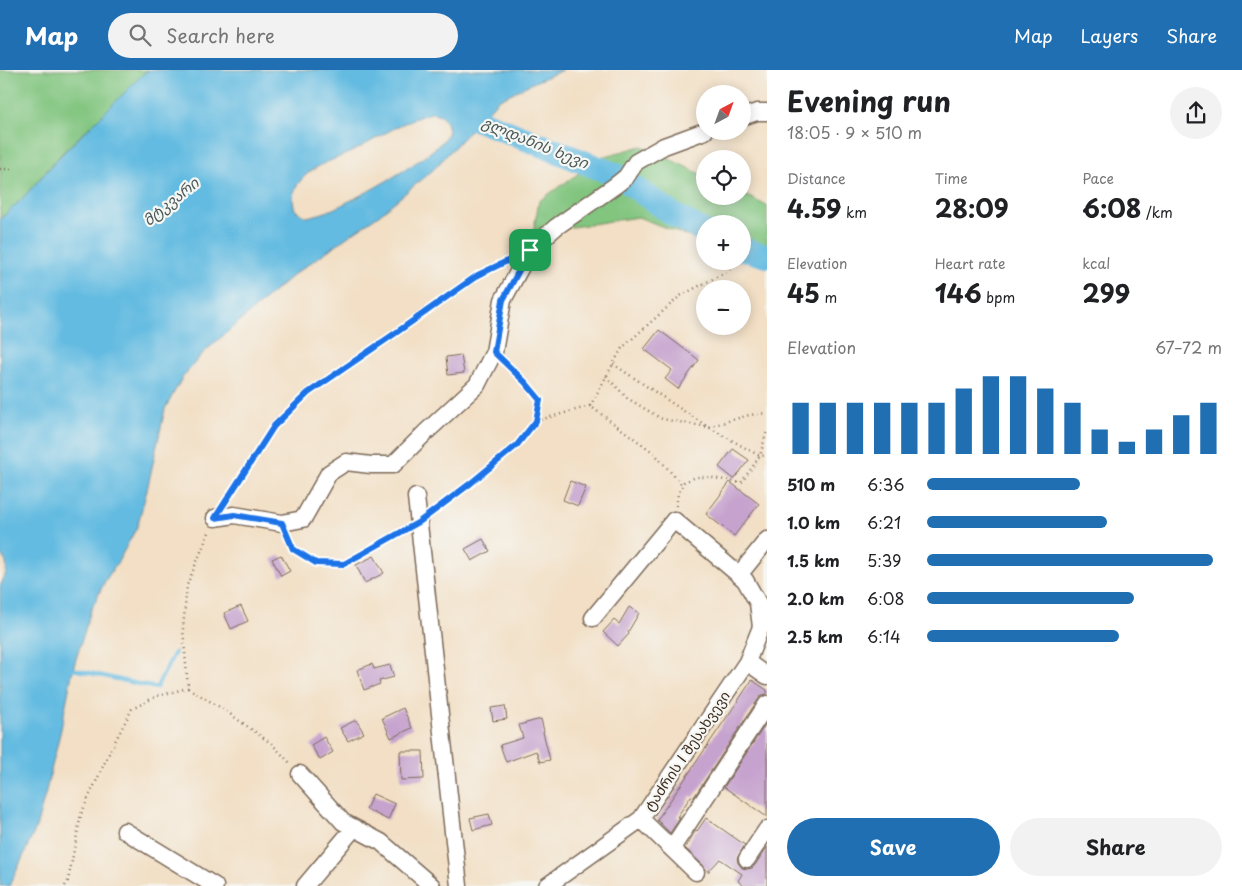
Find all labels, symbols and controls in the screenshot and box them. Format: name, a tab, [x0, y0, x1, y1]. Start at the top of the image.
search box	[108, 13, 458, 58]
text: Map	[25, 17, 78, 53]
icon: search	[126, 21, 154, 49]
text: Search here	[166, 21, 275, 49]
text: Map	[1014, 22, 1053, 49]
text: Layers	[1081, 22, 1138, 49]
text: Share	[1166, 22, 1217, 49]
text: Evening run	[787, 79, 951, 122]
north arrow	[696, 85, 751, 140]
map controls	[696, 85, 751, 335]
button: share	[1170, 87, 1222, 139]
water label: გლდანის ხევი	[479, 110, 593, 174]
text: 18:05 · 9 × 510 m	[787, 120, 922, 144]
button: locate	[696, 150, 751, 205]
text: Distance	[787, 168, 846, 189]
text: Time	[935, 168, 968, 189]
text: Pace	[1082, 168, 1114, 189]
water label: მტკვარი	[137, 170, 204, 231]
text: 4.59	[787, 189, 841, 227]
text: 28:09	[935, 189, 1009, 227]
text: 6:08	[1082, 189, 1141, 227]
text: km	[841, 202, 867, 223]
text: /km	[1141, 202, 1173, 223]
button: +	[696, 215, 751, 270]
pin	[509, 229, 551, 271]
icon: arrive	[516, 236, 544, 264]
text: Elevation	[787, 253, 847, 274]
text: Heart rate	[935, 253, 1005, 274]
text: kcal	[1082, 253, 1110, 274]
text: 45	[787, 274, 820, 312]
text: 146	[935, 274, 982, 312]
text: 299	[1082, 274, 1130, 312]
button: −	[696, 280, 751, 335]
text: m	[820, 287, 837, 308]
text: bpm	[982, 287, 1015, 308]
text: Elevation	[787, 335, 856, 359]
text: 67–72 m	[1155, 335, 1222, 359]
text: 510 m	[787, 472, 835, 496]
text: 6:36	[867, 472, 905, 496]
text: 1.0 km	[787, 510, 840, 534]
text: 6:21	[867, 510, 901, 534]
text: 1.5 km	[787, 548, 840, 572]
text: 5:39	[867, 548, 901, 572]
text: 2.0 km	[787, 586, 844, 610]
text: 6:08	[867, 586, 904, 610]
text: 2.5 km	[787, 624, 843, 648]
text: 6:14	[867, 624, 901, 648]
street label: ტაძრის I შესახვევი	[638, 686, 735, 815]
button: Save	[787, 818, 1000, 876]
button: Share	[1010, 818, 1222, 876]

